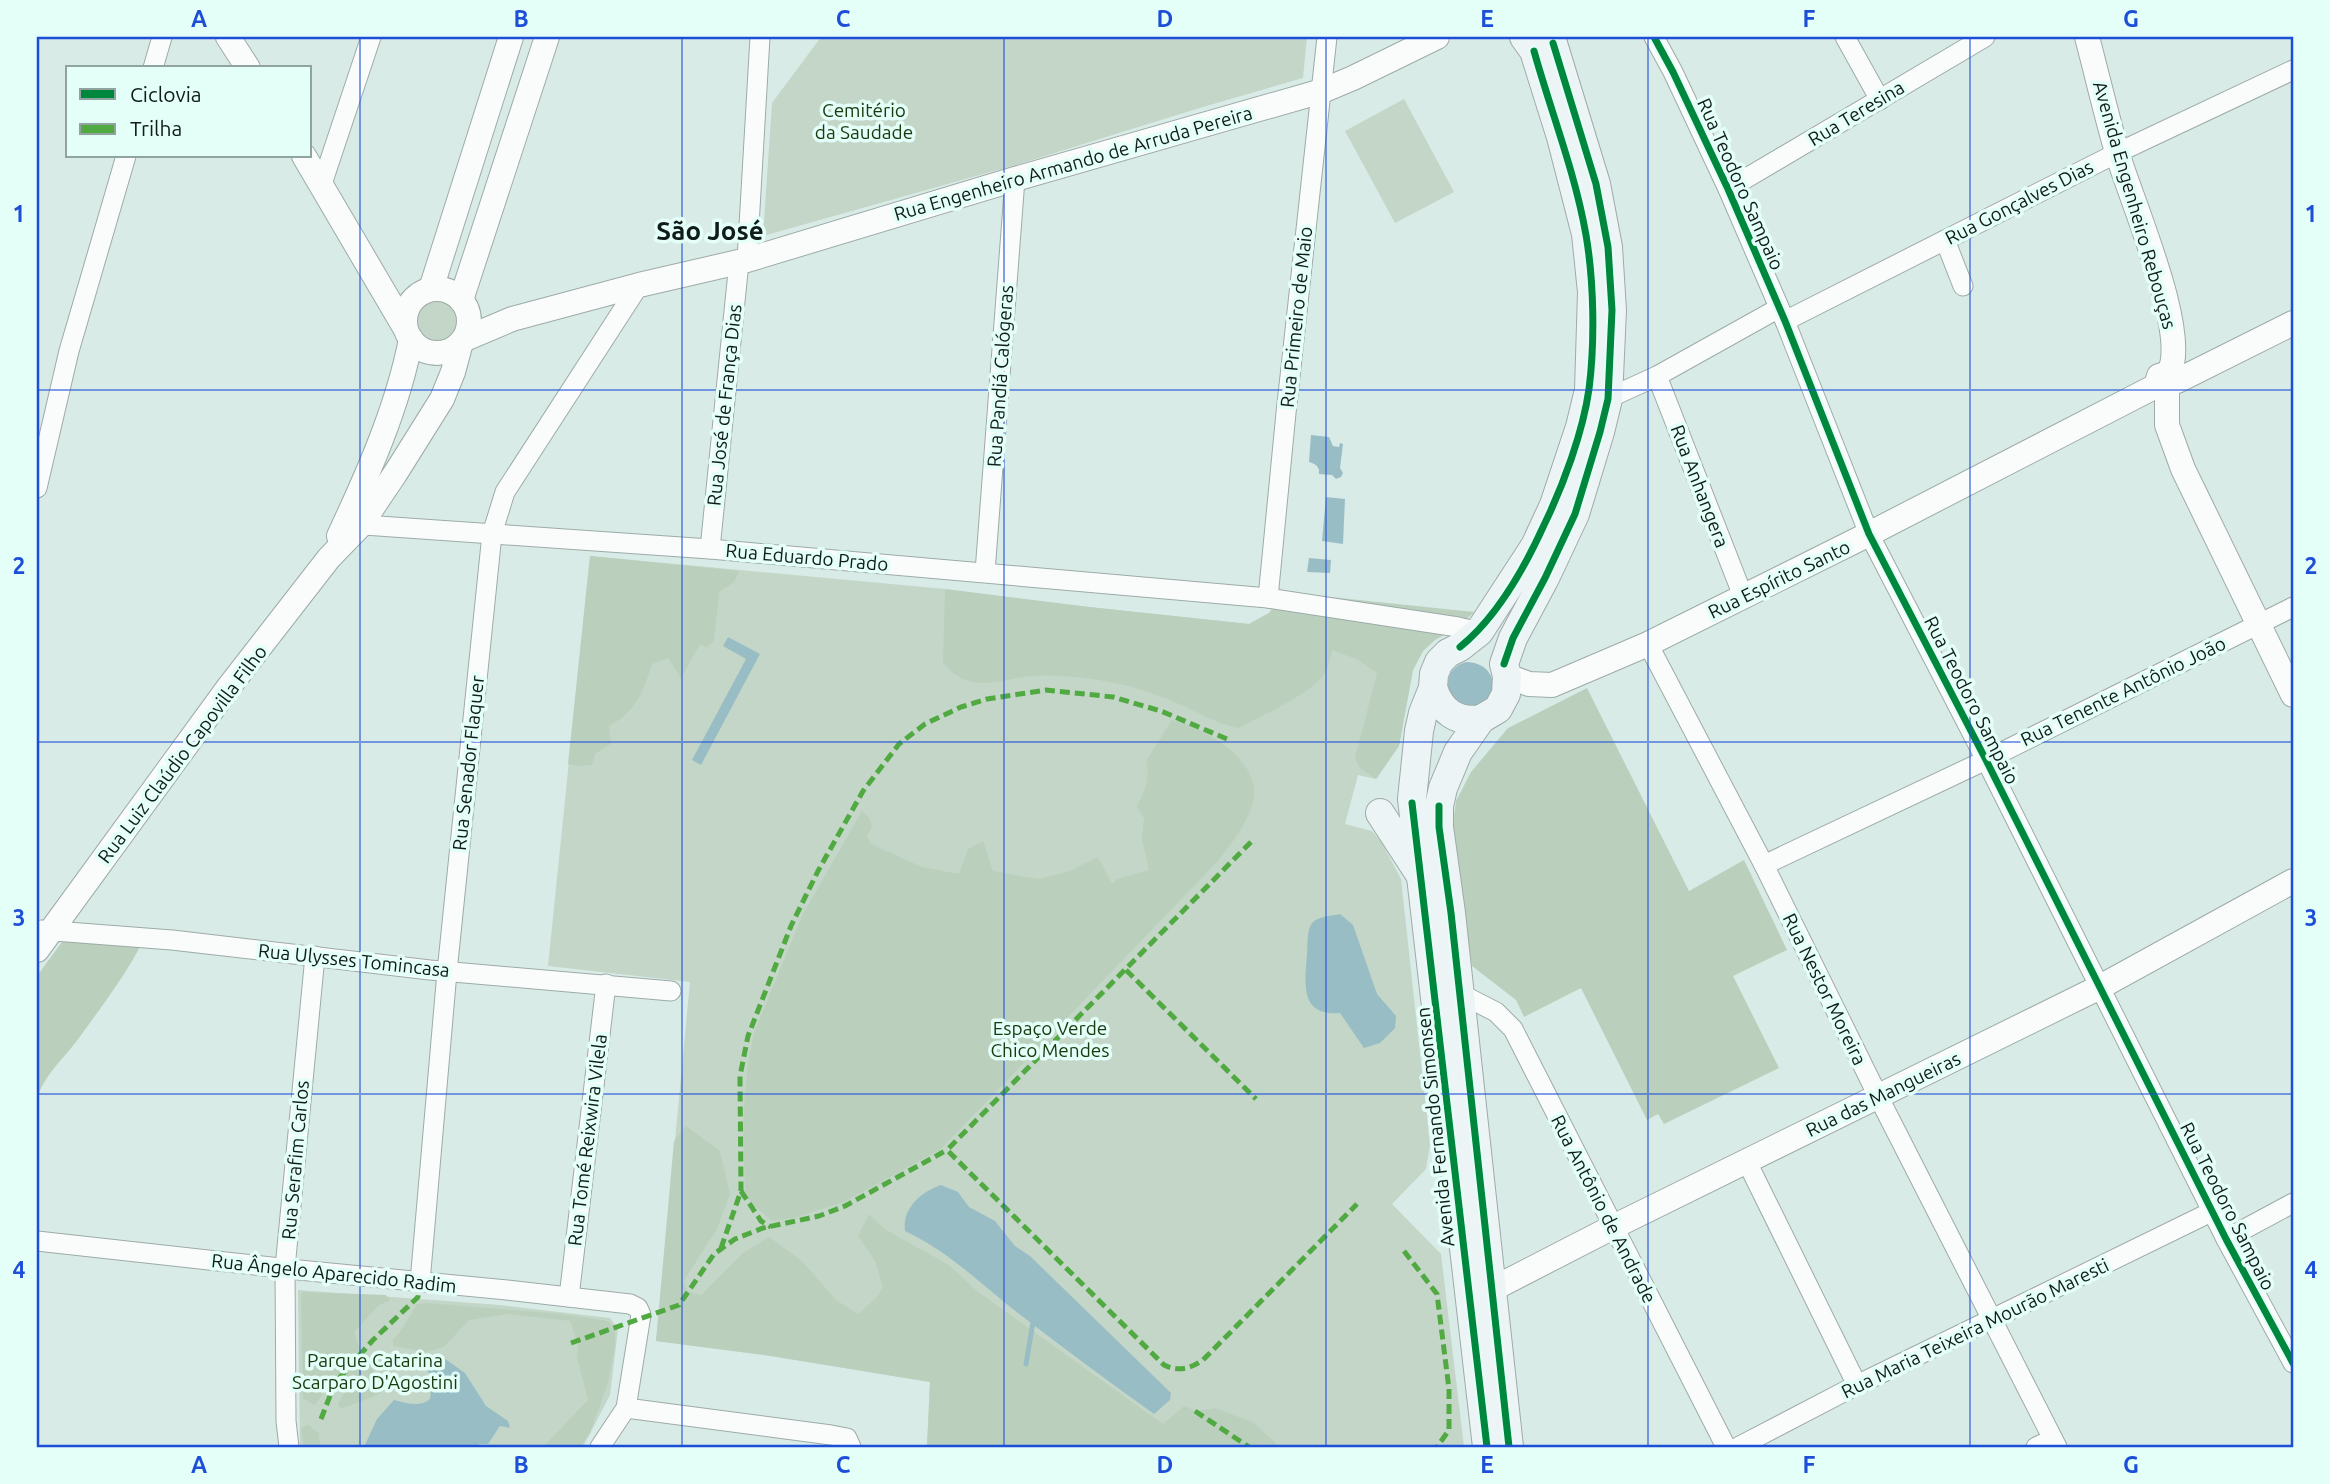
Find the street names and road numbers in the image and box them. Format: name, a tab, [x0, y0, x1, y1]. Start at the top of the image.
street label: Rua Teresina	[1804, 76, 1908, 150]
street label: Avenida Engenheiro Rebouças	[2089, 78, 2181, 332]
street label: Rua Teodoro Sampaio	[1693, 95, 1789, 273]
street label: Rua Engenheiro Armando de Arruda Pereira	[891, 101, 1255, 225]
street label: Rua Gonçalves Dias	[1941, 155, 2097, 249]
street label: Rua Primeiro de Maio	[1276, 225, 1316, 409]
street label: Rua Pandiá Calógeras	[983, 284, 1017, 468]
street label: Rua José de França Dias	[702, 303, 746, 507]
street label: Rua Anhangera	[1666, 421, 1734, 551]
street label: Rua Espírito Santo	[1704, 535, 1854, 623]
street label: Rua Eduardo Prado	[725, 539, 889, 575]
street label: Rua Teodoro Sampaio	[1920, 612, 2024, 788]
street label: Rua Tenente Antônio João	[2017, 632, 2229, 750]
street label: Rua Luiz Claúdio Capovilla Filho	[93, 641, 271, 867]
street label: Rua Senador Flaquer	[448, 674, 488, 852]
street label: Rua Nestor Moreira	[1779, 910, 1871, 1068]
street label: Rua Ulysses Tomincasa	[257, 939, 451, 981]
street label: Avenida Fernando Simonsen	[1411, 1006, 1459, 1248]
street label: Rua Tomé Reixwira Vilela	[563, 1033, 611, 1247]
street label: Rua das Mangueiras	[1802, 1047, 1964, 1141]
street label: Rua Serafim Carlos	[277, 1079, 313, 1241]
street label: Rua Antônio de Andrade	[1547, 1111, 1661, 1307]
street label: Rua Teodoro Sampaio	[2176, 1118, 2280, 1294]
street label: Rua Ângelo Aparecido Radim	[210, 1249, 458, 1297]
street label: Rua Maria Teixeira Mourão Maresti	[1838, 1254, 2112, 1402]

